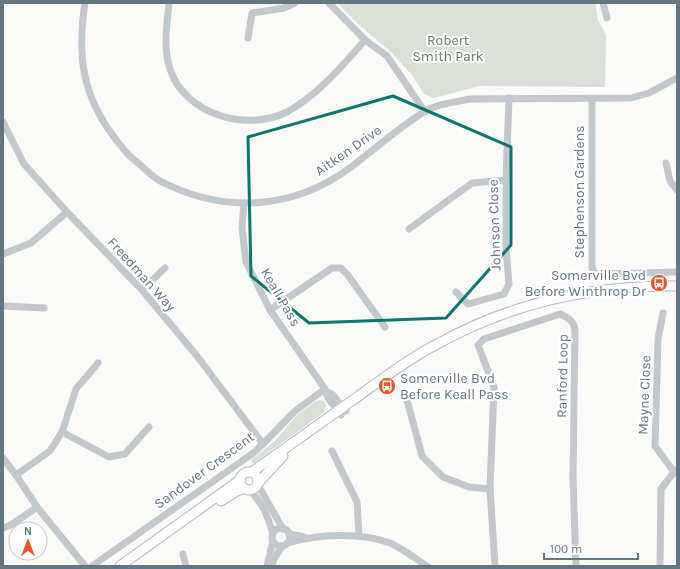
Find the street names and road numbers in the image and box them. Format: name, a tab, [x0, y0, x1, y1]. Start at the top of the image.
street label: Aitken Drive	[312, 121, 385, 179]
street label: Stephenson Gardens	[571, 125, 588, 259]
street label: Johnson Close	[484, 179, 505, 271]
street label: Freedman Way	[104, 234, 180, 315]
street label: Keall Pass	[257, 265, 304, 330]
street label: Ranford Loop	[553, 334, 572, 418]
street label: Mayne Close	[635, 355, 654, 435]
street label: Sandover Crescent	[151, 428, 258, 512]

